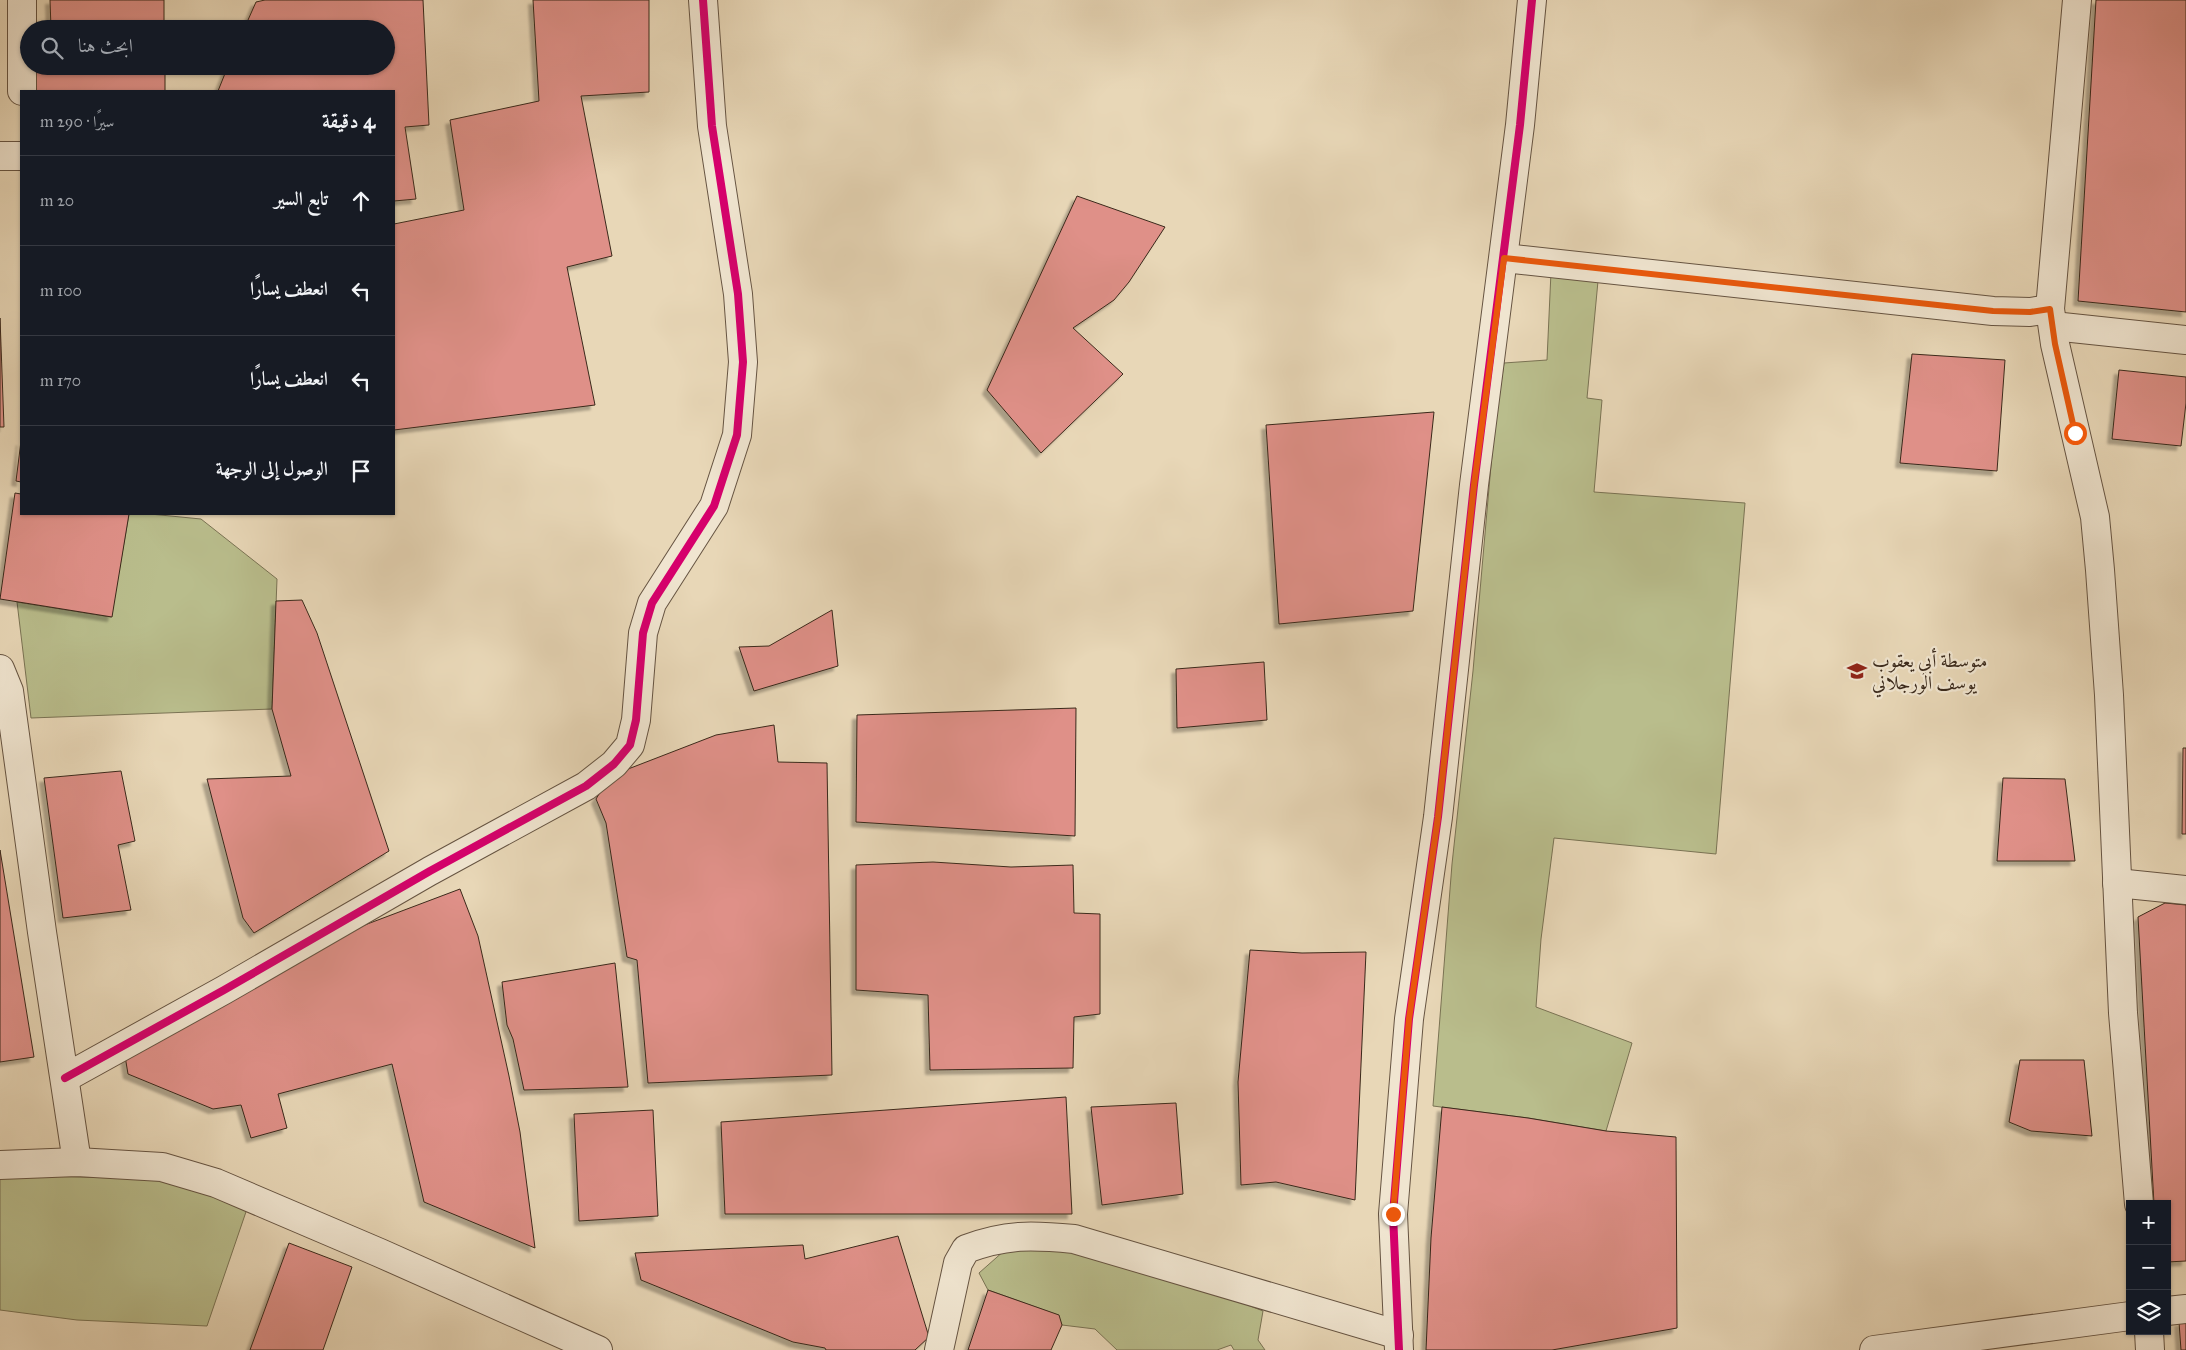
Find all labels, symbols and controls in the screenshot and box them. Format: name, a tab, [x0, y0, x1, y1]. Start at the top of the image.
search box	[20, 20, 395, 75]
icon: search	[38, 34, 66, 62]
text: ابحث هنا	[78, 34, 133, 57]
text: 4 دقيقة	[322, 108, 375, 134]
text: سيرًا · 290 m	[40, 112, 114, 131]
text: تابع السير	[274, 187, 328, 210]
icon: ahead	[347, 187, 375, 215]
text: 20 m	[40, 191, 74, 210]
text: انعطف يسارًا	[250, 277, 328, 300]
icon: left	[347, 277, 375, 305]
text: 100 m	[40, 281, 82, 300]
text: انعطف يسارًا	[250, 367, 328, 390]
icon: left	[347, 367, 375, 395]
text: 170 m	[40, 371, 81, 390]
route start	[2064, 422, 2087, 445]
text: الوصول إلى الوجهة	[216, 457, 328, 480]
icon: arrive	[347, 457, 375, 485]
place label: متوسطة أبي يعقوب يوسف الورجلاني	[1872, 648, 1988, 698]
school or university icon: متوسطة أبي يعقوب يوسف الورجلاني	[1846, 660, 1868, 682]
map controls	[2126, 1200, 2171, 1335]
button: +	[2126, 1200, 2171, 1245]
route end	[1382, 1203, 1405, 1226]
button: −	[2126, 1245, 2171, 1290]
button: layers	[2126, 1290, 2171, 1335]

